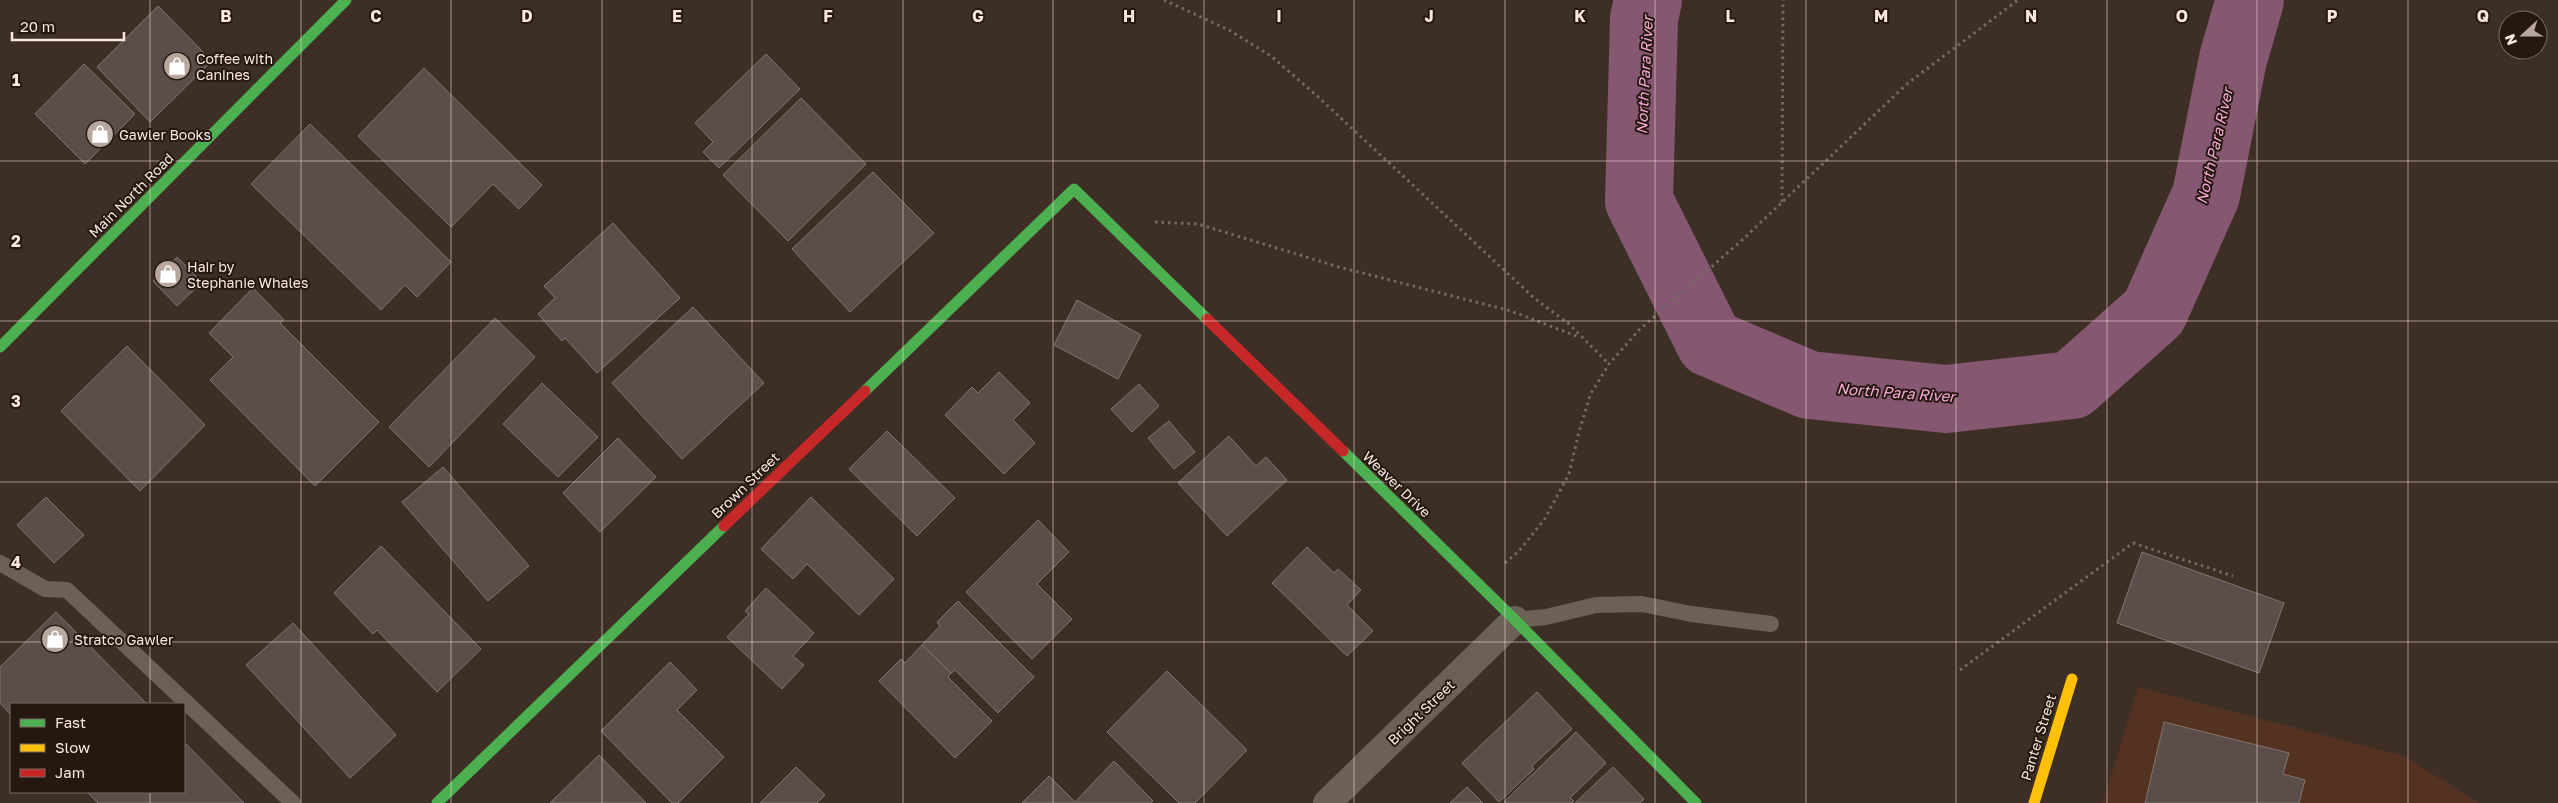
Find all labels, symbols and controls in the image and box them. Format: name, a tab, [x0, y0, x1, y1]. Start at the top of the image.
text: B	[220, 6, 232, 26]
text: C	[370, 6, 382, 26]
text: D	[521, 6, 533, 26]
text: E	[672, 6, 682, 26]
text: F	[823, 6, 833, 26]
text: G	[972, 6, 984, 26]
text: H	[1123, 6, 1135, 26]
text: I	[1276, 6, 1282, 26]
text: J	[1424, 6, 1434, 26]
text: K	[1574, 6, 1586, 26]
text: L	[1725, 6, 1735, 26]
text: M	[1874, 6, 1888, 26]
text: N	[2025, 6, 2037, 26]
text: O	[2176, 6, 2188, 26]
text: P	[2327, 6, 2338, 26]
text: Q	[2477, 6, 2489, 26]
scale bar	[12, 10, 125, 42]
north arrow	[2498, 10, 2548, 60]
water label: North Para River	[1632, 13, 1656, 135]
text: 20 m	[20, 17, 55, 35]
text: N	[2501, 32, 2520, 48]
place label: Coffee with Canines	[196, 50, 273, 83]
shop icon: Coffee with Canines	[162, 51, 192, 81]
text: 1	[12, 70, 20, 90]
water label: North Para River	[2192, 84, 2237, 206]
shop icon: Gawler Books	[85, 119, 115, 149]
place label: Gawler Books	[119, 126, 211, 143]
street label: Main North Road	[85, 149, 177, 241]
text: 2	[11, 231, 21, 251]
place label: Hair by Stephanie Whales	[187, 258, 308, 291]
shop icon: Hair by Stephanie Whales	[153, 259, 183, 289]
water label: North Para River	[1836, 379, 1958, 405]
text: 3	[11, 391, 21, 411]
street label: Weaver Drive	[1359, 447, 1435, 521]
street label: Brown Street	[707, 448, 783, 522]
text: 4	[11, 552, 21, 572]
shop icon: Stratco Gawler	[40, 624, 70, 654]
place label: Stratco Gawler	[74, 631, 174, 648]
street label: Bright Street	[1384, 676, 1458, 748]
street label: Panter Street	[2017, 692, 2059, 782]
legend	[10, 703, 185, 793]
text: Fast	[55, 713, 86, 731]
text: Slow	[55, 738, 90, 756]
text: Jam	[55, 763, 85, 781]

